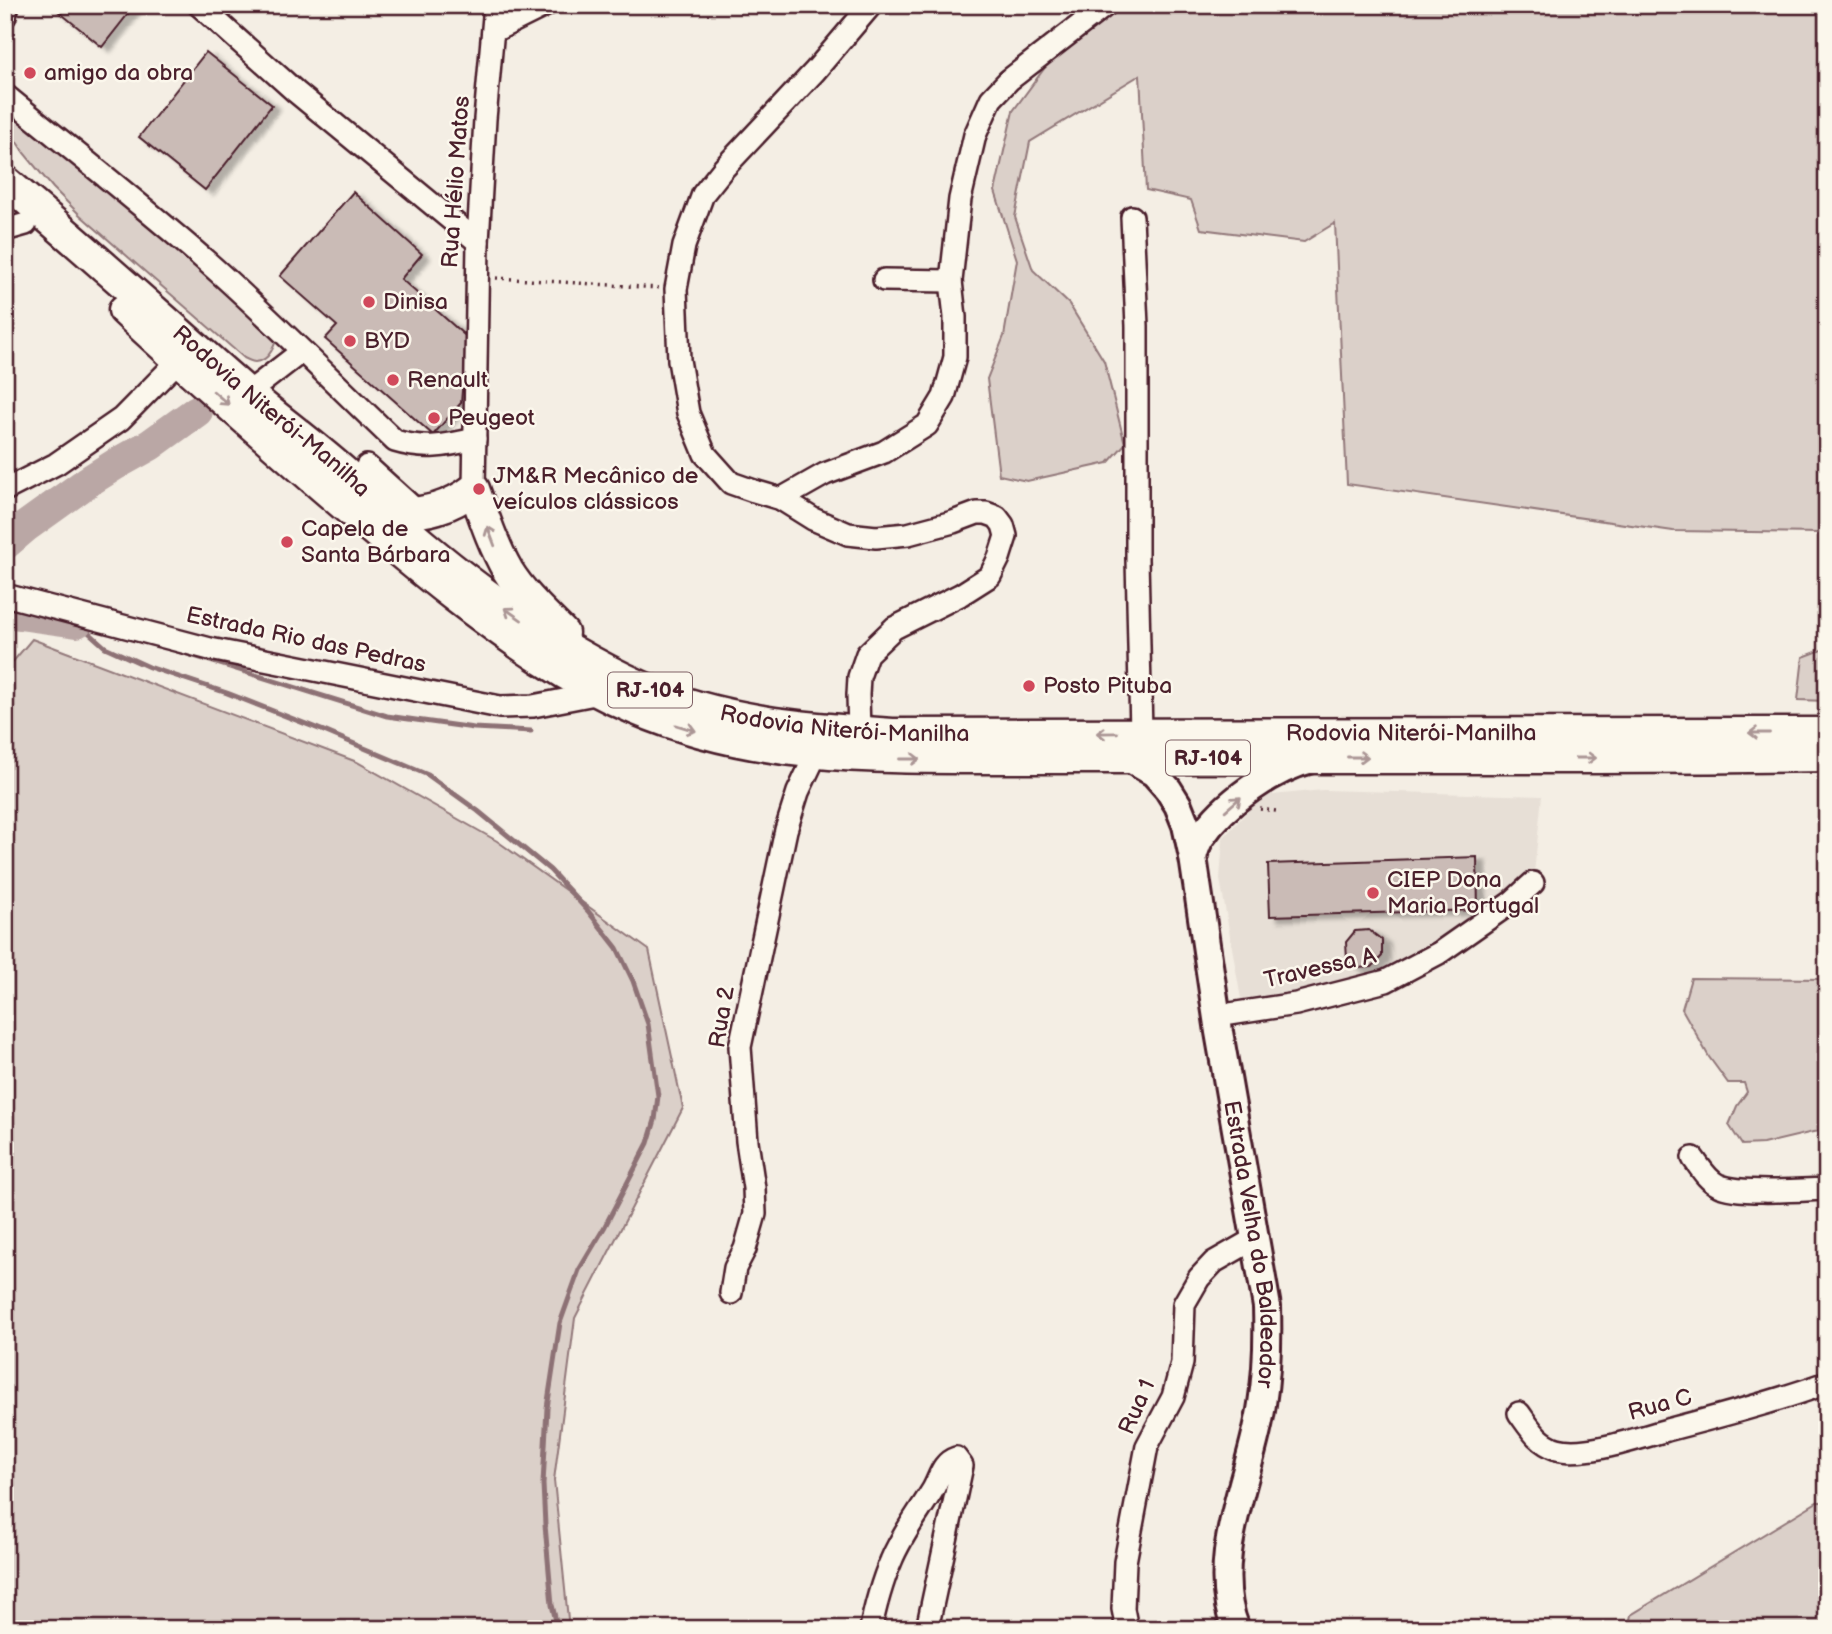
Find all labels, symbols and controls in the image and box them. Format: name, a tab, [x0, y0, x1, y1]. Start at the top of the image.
place label: amigo da obra	[44, 59, 193, 87]
marker: amigo da obra	[22, 65, 38, 81]
street label: Rua Hélio Matos	[436, 95, 476, 269]
place label: Dinisa	[383, 288, 448, 316]
marker: Dinisa	[361, 294, 377, 310]
street label: Rodovia Niterói-Manilha	[167, 320, 376, 503]
place label: BYD	[364, 327, 410, 355]
marker: BYD	[342, 333, 358, 349]
place label: Renault	[407, 366, 488, 394]
marker: Renault	[385, 372, 401, 388]
one-way arrow	[212, 390, 229, 407]
place label: Peugeot	[448, 404, 535, 432]
marker: Peugeot	[426, 410, 442, 426]
place label: JM&R Mecânico de veículos clássicos	[492, 462, 699, 516]
marker: JM&R Mecânico de veículos clássicos	[471, 481, 487, 497]
place label: Capela de Santa Bárbara	[301, 515, 450, 569]
one-way arrow	[484, 525, 497, 547]
marker: Capela de Santa Bárbara	[279, 534, 295, 550]
street label: Estrada Rio das Pedras	[184, 601, 428, 679]
one-way arrow	[504, 607, 523, 621]
road number: RJ-104	[608, 672, 692, 708]
place label: Posto Pituba	[1043, 672, 1172, 700]
marker: Posto Pituba	[1021, 678, 1037, 694]
street label: Rodovia Niterói-Manilha	[717, 699, 970, 748]
street label: Rodovia Niterói-Manilha	[1286, 719, 1537, 748]
one-way arrow	[674, 723, 696, 736]
one-way arrow	[1096, 726, 1119, 740]
one-way arrow	[1747, 726, 1770, 740]
road number: RJ-104	[1166, 740, 1250, 776]
one-way arrow	[1346, 750, 1369, 764]
one-way arrow	[1574, 751, 1597, 765]
one-way arrow	[898, 752, 921, 766]
one-way arrow	[1224, 796, 1242, 812]
place label: CIEP Dona Maria Portugal	[1387, 866, 1539, 920]
marker: CIEP Dona Maria Portugal	[1365, 885, 1381, 901]
street label: Travessa A	[1261, 941, 1380, 994]
street label: Rua 2	[703, 984, 741, 1050]
street label: Estrada Velha do Baldeador	[1217, 1098, 1281, 1390]
street label: Rua 1	[1113, 1375, 1161, 1439]
street label: Rua C	[1625, 1383, 1695, 1427]

